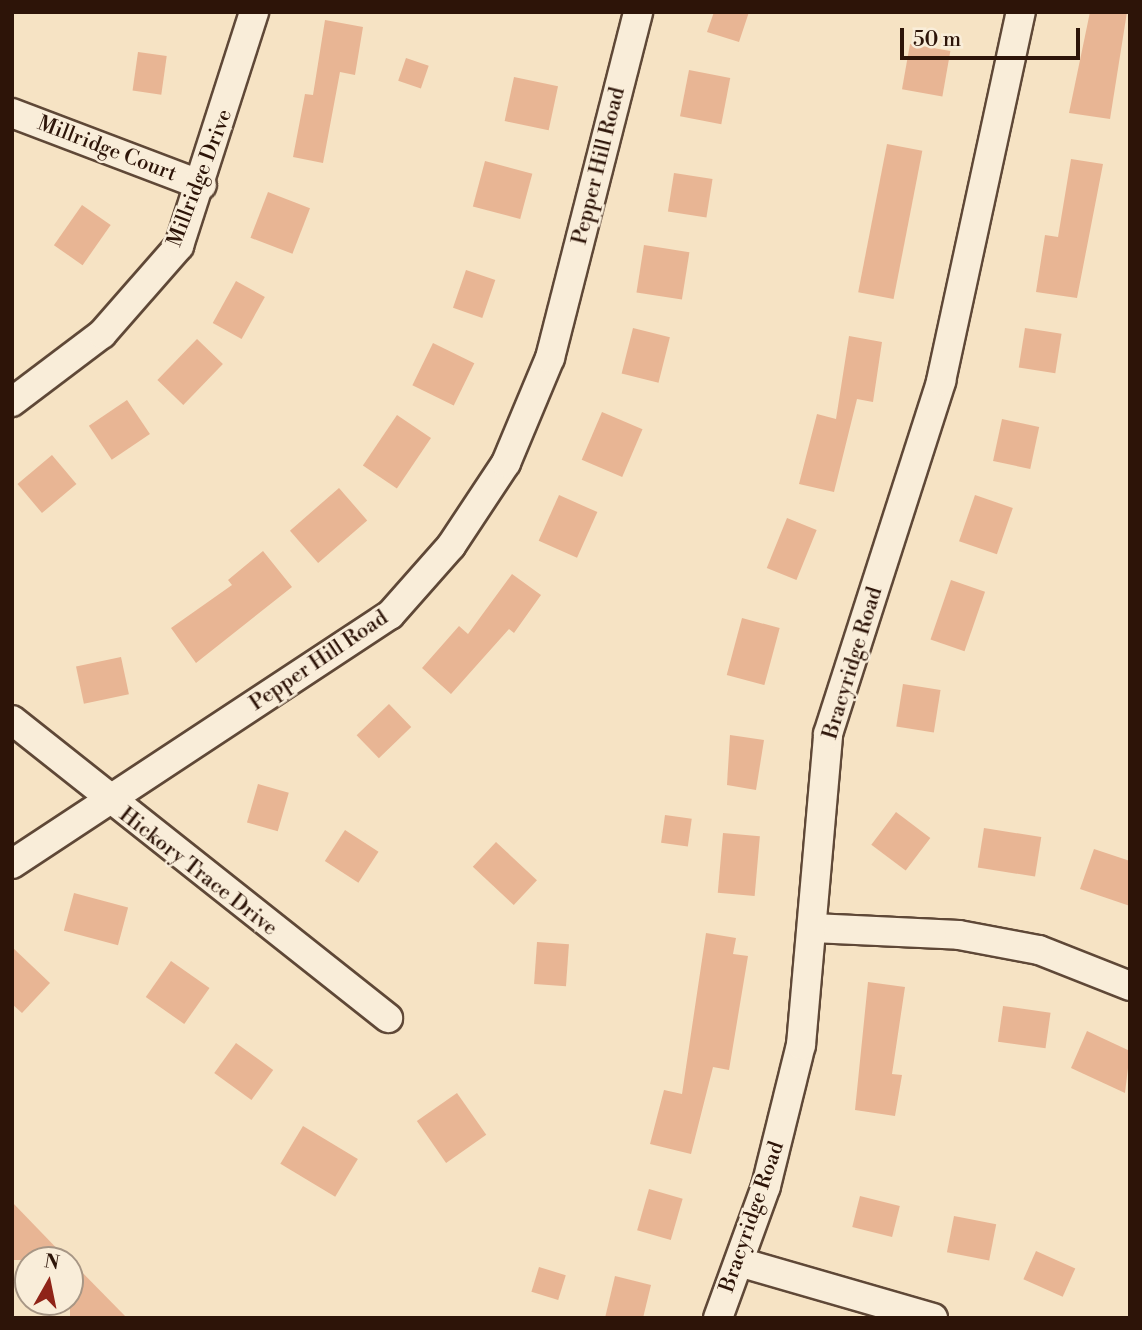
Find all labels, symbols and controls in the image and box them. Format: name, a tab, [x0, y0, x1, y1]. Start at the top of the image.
scale bar	[904, 14, 1084, 58]
text: 50 m	[913, 27, 961, 53]
street label: Pepper Hill Road	[567, 85, 631, 247]
street label: Millridge Drive	[162, 106, 238, 250]
street label: Millridge Court	[34, 111, 180, 187]
street label: Bracyridge Road	[818, 584, 888, 742]
street label: Pepper Hill Road	[245, 606, 393, 716]
street label: Hickory Trace Drive	[114, 802, 282, 942]
street label: Bracyridge Road	[714, 1138, 790, 1296]
north arrow	[14, 1246, 84, 1316]
text: N	[43, 1249, 61, 1275]

